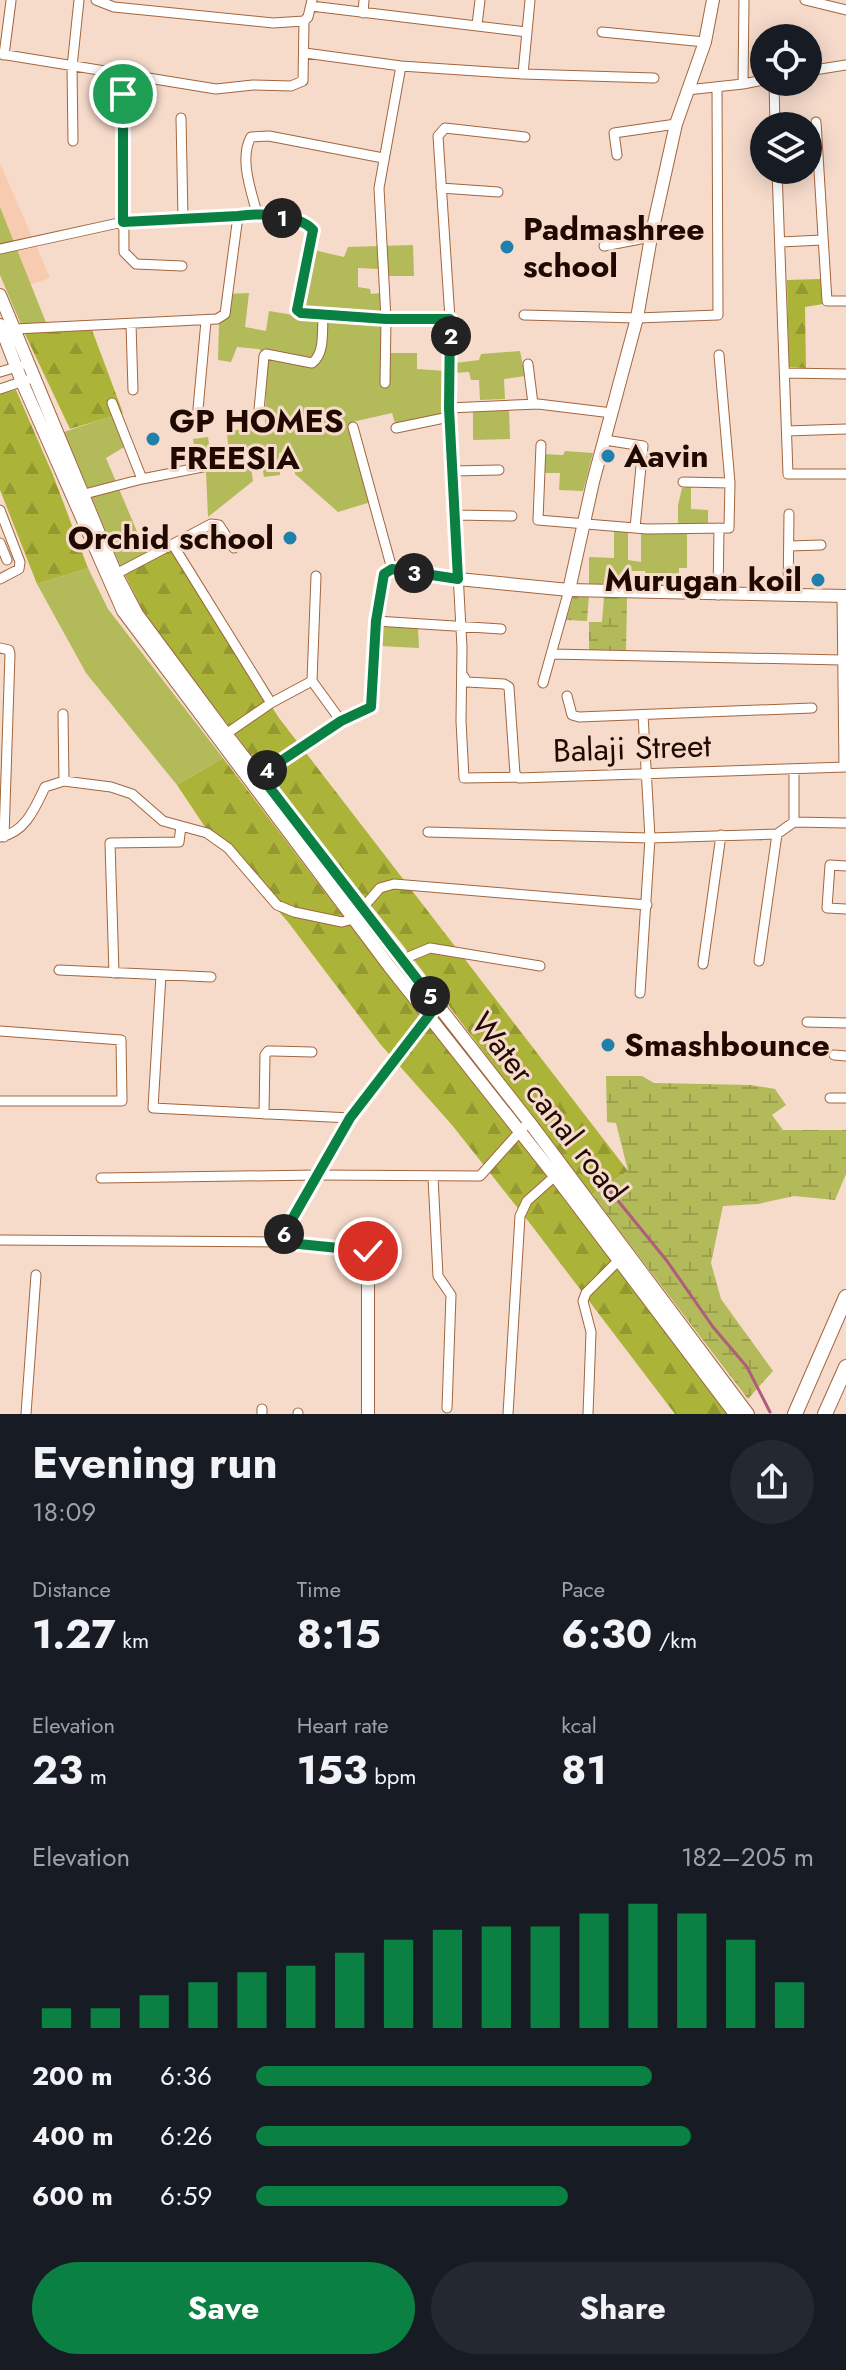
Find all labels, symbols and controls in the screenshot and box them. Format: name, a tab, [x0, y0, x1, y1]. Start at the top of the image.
map controls	[750, 24, 822, 184]
button: locate	[750, 24, 822, 96]
pin	[89, 60, 157, 128]
icon: arrive	[101, 72, 145, 116]
button: layers	[750, 112, 822, 184]
pin: 1	[262, 198, 302, 238]
text: 1	[276, 202, 288, 234]
place label: Padmashree school	[523, 206, 705, 289]
marker: Padmashree school	[498, 238, 516, 256]
pin: 2	[431, 316, 471, 356]
text: 2	[444, 320, 458, 352]
place label: GP HOMES FREESIA	[169, 398, 344, 481]
marker: GP HOMES FREESIA	[144, 430, 162, 448]
place label: Aavin	[623, 433, 709, 479]
marker: Aavin	[599, 447, 617, 465]
place label: Orchid school	[68, 515, 274, 561]
marker: Orchid school	[281, 529, 299, 547]
pin: 3	[394, 553, 434, 593]
text: 3	[407, 557, 421, 589]
place label: Murugan koil	[604, 557, 802, 603]
marker: Murugan koil	[809, 571, 827, 589]
street label: Balaji Street	[552, 722, 712, 774]
pin: 4	[247, 750, 287, 790]
text: 4	[259, 754, 275, 786]
pin: 5	[410, 976, 450, 1016]
text: 5	[423, 980, 437, 1012]
street label: Water canal road	[460, 1002, 638, 1212]
place label: Smashbounce	[624, 1022, 830, 1068]
marker: Smashbounce	[599, 1036, 617, 1054]
pin: 6	[264, 1214, 304, 1254]
pin	[334, 1217, 402, 1285]
text: 6	[277, 1218, 291, 1250]
icon: check	[346, 1229, 390, 1273]
text: Evening run	[32, 1431, 278, 1495]
button: share	[730, 1440, 814, 1524]
text: 18:09	[32, 1493, 96, 1531]
text: Distance	[32, 1573, 111, 1605]
text: Time	[297, 1573, 341, 1605]
text: Pace	[561, 1573, 605, 1605]
text: 1.27	[32, 1605, 116, 1663]
text: 8:15	[297, 1605, 381, 1663]
text: 6:30	[561, 1605, 652, 1663]
text: km	[116, 1624, 149, 1656]
text: /km	[652, 1624, 697, 1656]
text: Elevation	[32, 1709, 115, 1741]
text: Heart rate	[297, 1709, 388, 1741]
text: kcal	[561, 1709, 597, 1741]
text: 23	[32, 1741, 83, 1799]
text: 153	[297, 1741, 368, 1799]
text: 81	[561, 1741, 607, 1799]
text: m	[83, 1760, 107, 1792]
text: bpm	[368, 1760, 417, 1792]
text: Elevation	[32, 1838, 130, 1876]
text: 182–205 m	[681, 1838, 814, 1876]
text: 200 m	[32, 2057, 113, 2095]
text: 6:36	[160, 2057, 212, 2095]
text: 400 m	[32, 2117, 114, 2155]
text: 6:26	[160, 2117, 213, 2155]
text: 600 m	[32, 2177, 113, 2215]
text: 6:59	[160, 2177, 212, 2215]
button: Save	[32, 2262, 415, 2354]
button: Share	[431, 2262, 814, 2354]

